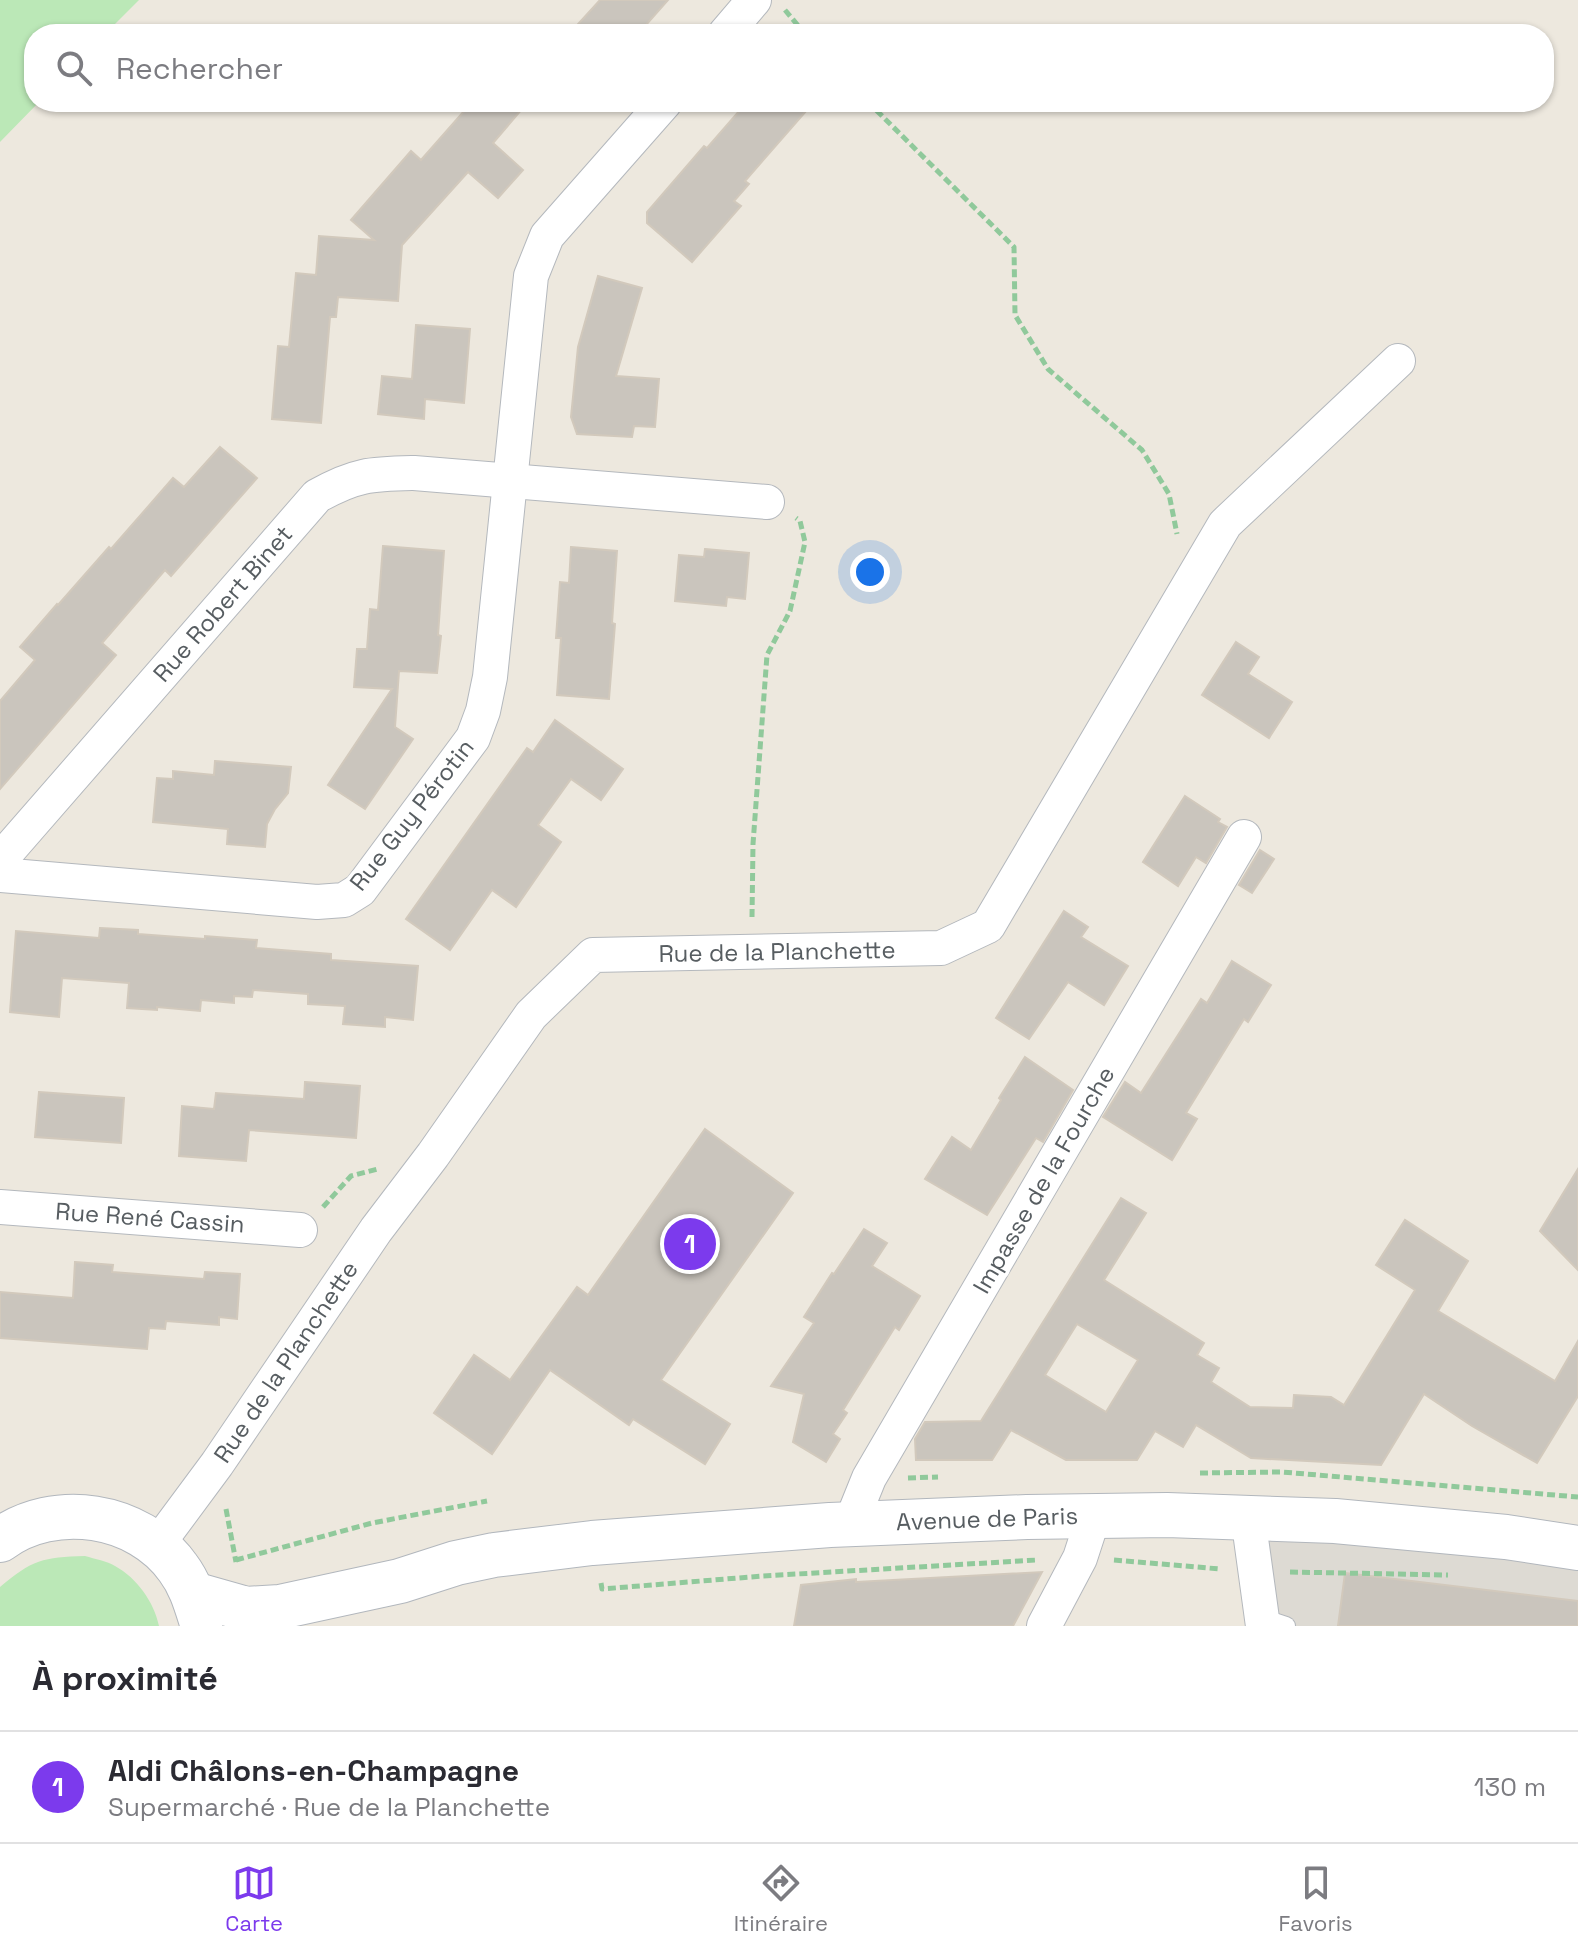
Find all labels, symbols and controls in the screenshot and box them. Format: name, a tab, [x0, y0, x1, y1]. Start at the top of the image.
search box	[24, 24, 1554, 112]
icon: search	[52, 46, 96, 90]
text: Rechercher	[116, 49, 283, 88]
street label: Rue Robert Binet	[146, 519, 299, 688]
your location	[850, 552, 890, 592]
street label: Rue Guy Pérotin	[343, 732, 481, 897]
street label: Rue de la Planchette	[658, 934, 896, 969]
street label: Impasse de la Fourche	[966, 1061, 1121, 1299]
street label: Rue René Cassin	[54, 1195, 246, 1240]
pin: 1	[664, 1214, 716, 1274]
street label: Rue de la Planchette	[206, 1255, 365, 1469]
street label: Avenue de Paris	[895, 1500, 1079, 1537]
text: À proximité	[32, 1657, 218, 1700]
text: Aldi Châlons-en-Champagne	[108, 1751, 519, 1790]
text: 1	[52, 1770, 64, 1804]
text: 130 m	[1474, 1770, 1546, 1804]
text: Supermarché · Rue de la Planchette	[108, 1790, 550, 1824]
tab: Carte	[225, 1861, 283, 1937]
tab: Itinéraire	[734, 1861, 828, 1937]
tab: Favoris	[1279, 1861, 1353, 1937]

